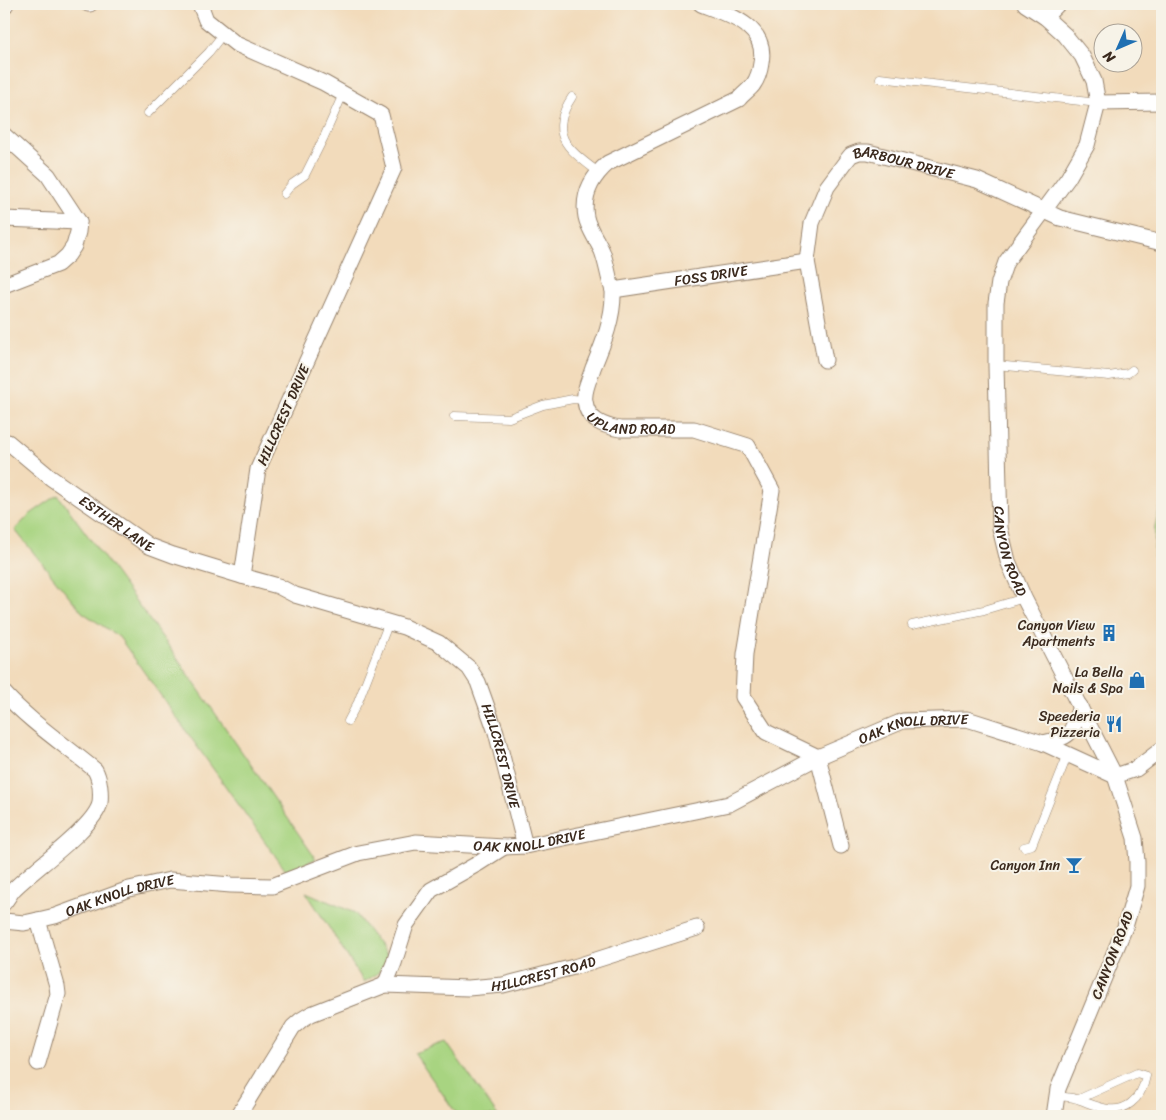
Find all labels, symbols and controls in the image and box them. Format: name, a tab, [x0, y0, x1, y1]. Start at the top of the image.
north arrow	[1094, 22, 1144, 72]
text: N	[1097, 44, 1122, 70]
street label: BARBOUR DRIVE	[849, 140, 958, 187]
street label: FOSS DRIVE	[673, 258, 751, 294]
street label: HILLCREST DRIVE	[250, 359, 317, 470]
street label: UPLAND ROAD	[580, 406, 676, 442]
street label: ESTHER LANE	[73, 489, 158, 560]
street label: CANYON ROAD	[986, 506, 1034, 601]
place label: Canyon View Apartments	[1018, 613, 1096, 654]
building icon: Canyon View Apartments	[1099, 623, 1119, 643]
place label: La Bella Nails & Spa	[1053, 660, 1123, 701]
shop icon: La Bella Nails & Spa	[1127, 670, 1147, 690]
street label: HILLCREST DRIVE	[474, 700, 527, 813]
place label: Speederia Pizzeria	[1039, 704, 1101, 745]
street label: OAK KNOLL DRIVE	[854, 707, 970, 752]
restaurant icon: Speederia Pizzeria	[1104, 714, 1124, 734]
street label: OAK KNOLL DRIVE	[473, 822, 589, 860]
place label: Canyon Inn	[990, 853, 1060, 878]
bar icon: Canyon Inn	[1064, 855, 1084, 875]
street label: OAK KNOLL DRIVE	[62, 867, 178, 924]
street label: CANYON ROAD	[1084, 907, 1141, 1003]
street label: HILLCREST ROAD	[490, 949, 600, 999]

